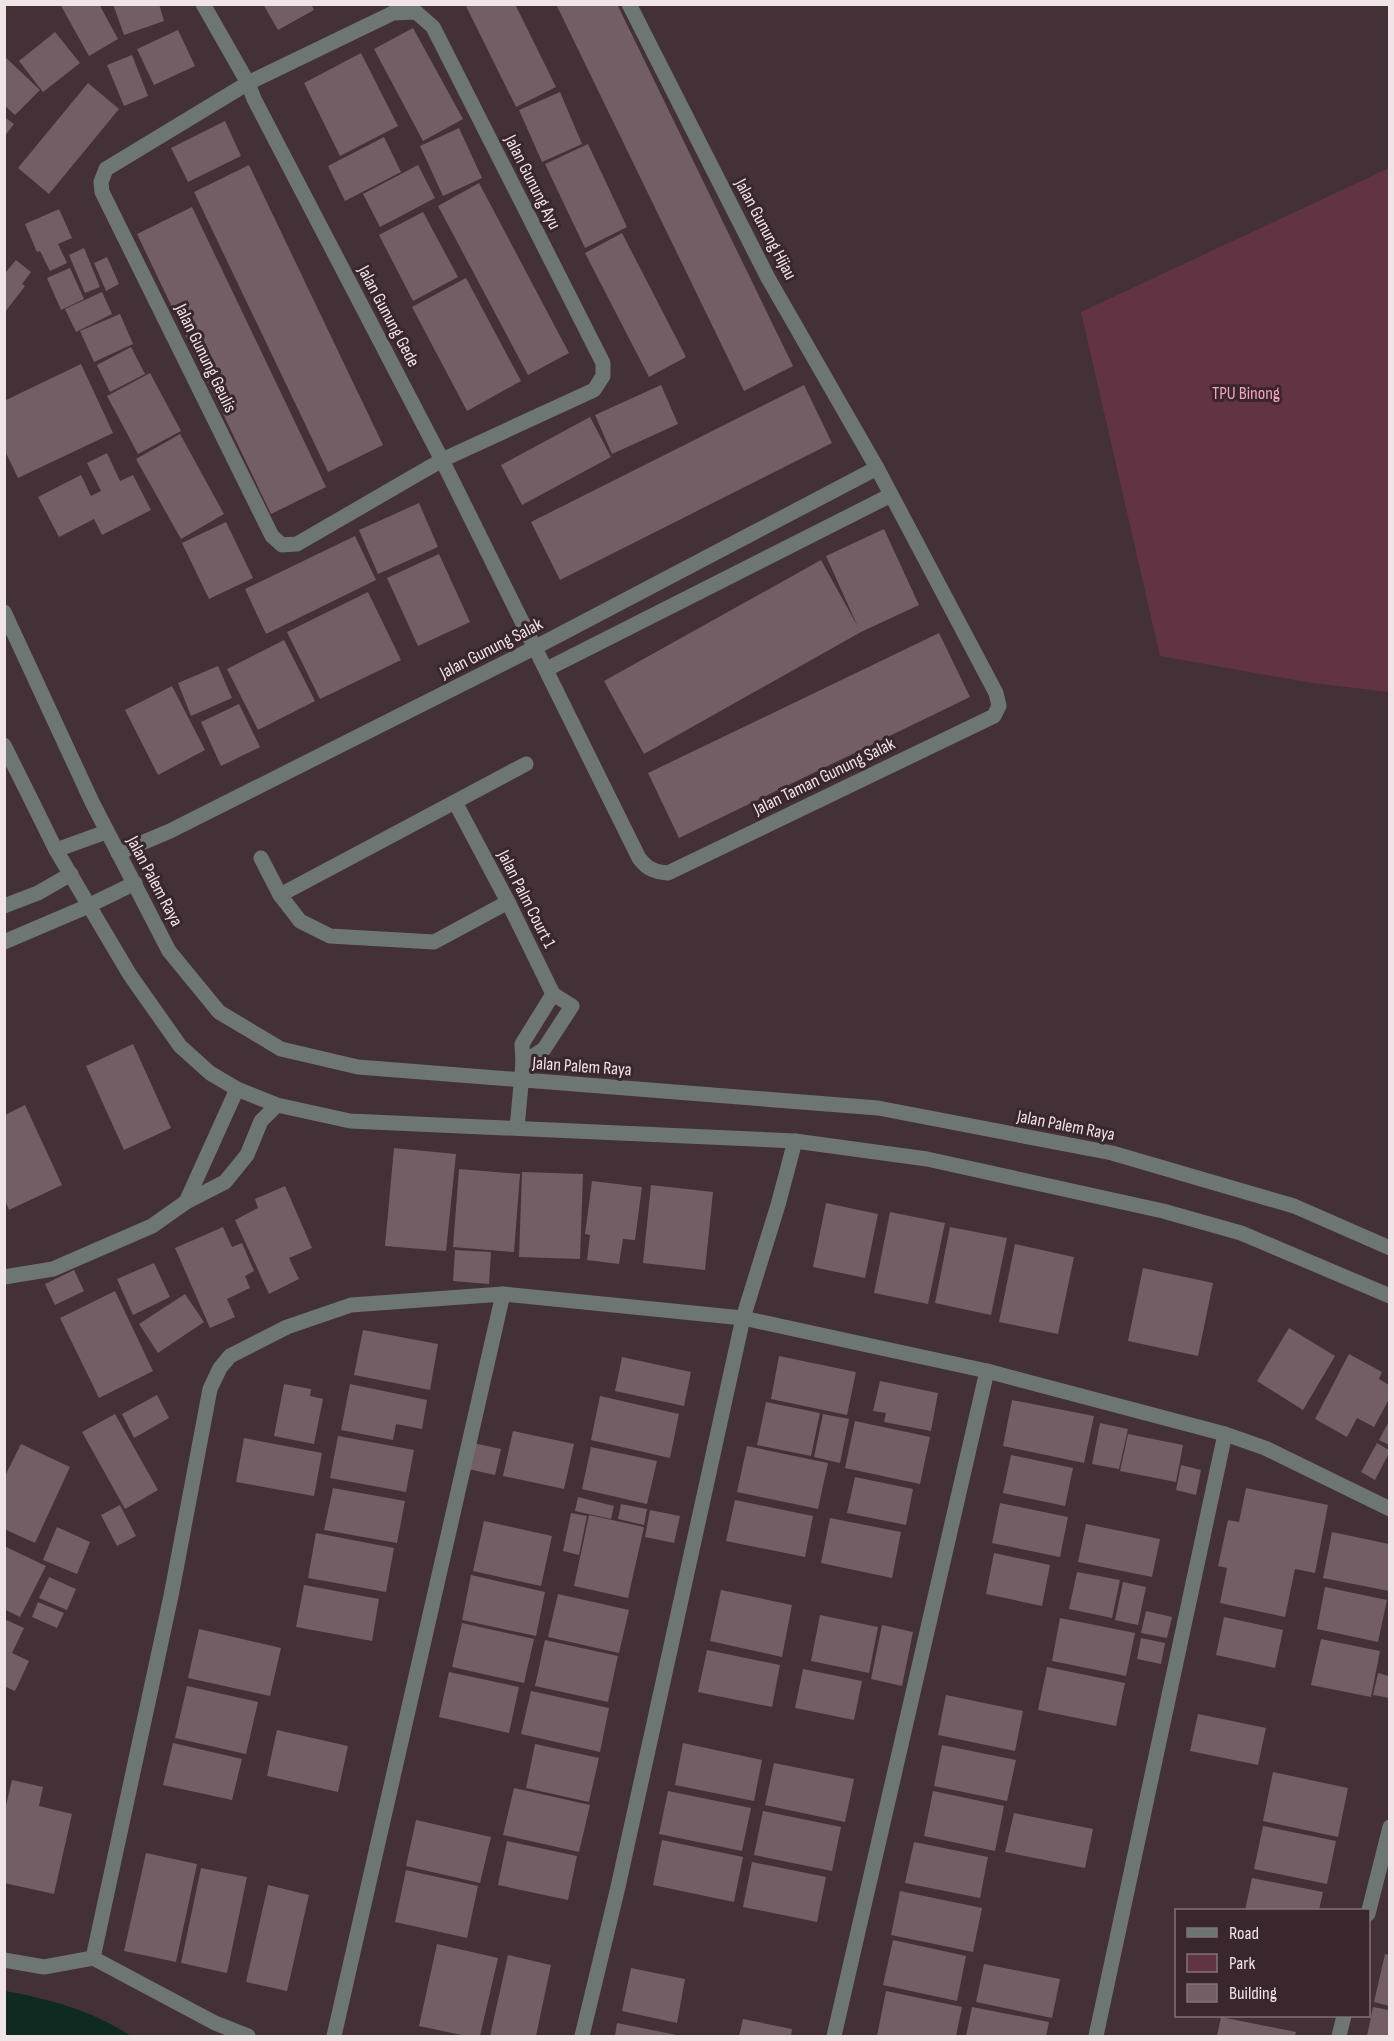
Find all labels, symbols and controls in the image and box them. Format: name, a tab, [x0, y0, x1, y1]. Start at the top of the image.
street label: Jalan Gunung Ayu	[499, 131, 565, 233]
street label: Jalan Gunung Hijau	[730, 174, 801, 283]
street label: Jalan Gunung Gede	[353, 261, 424, 371]
street label: Jalan Gunung Geulis	[170, 300, 241, 416]
park label: TPU Binong	[1212, 383, 1280, 404]
street label: Jalan Gunung Salak	[435, 613, 546, 684]
street label: Jalan Taman Gunung Salak	[749, 733, 899, 820]
street label: Jalan Palem Raya	[122, 832, 187, 930]
street label: Jalan Palm Court 1	[492, 846, 561, 952]
street label: Jalan Palem Raya	[531, 1052, 632, 1080]
street label: Jalan Palem Raya	[1014, 1106, 1117, 1145]
legend	[1175, 1909, 1370, 2017]
text: Road	[1229, 1923, 1259, 1944]
text: Park	[1229, 1953, 1255, 1974]
text: Building	[1229, 1983, 1277, 2004]

